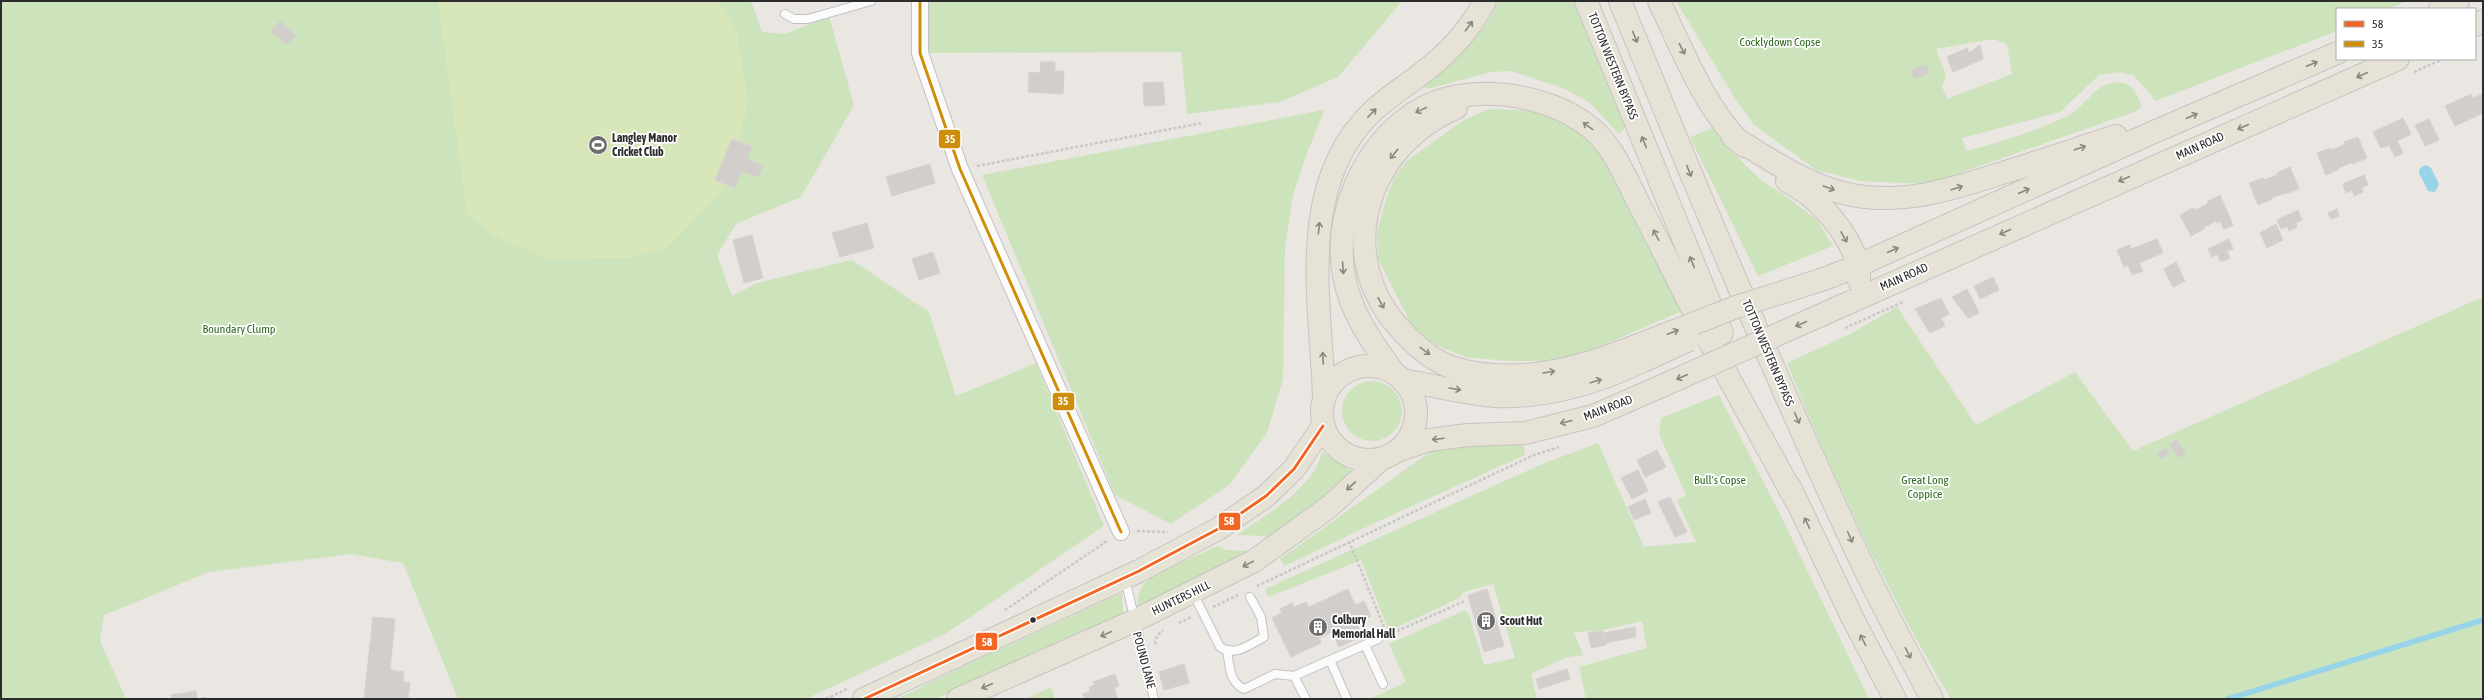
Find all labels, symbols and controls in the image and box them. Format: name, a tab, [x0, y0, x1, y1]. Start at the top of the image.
legend	[2336, 8, 2476, 60]
street label: TOTTON WESTERN BYPASS	[1585, 10, 1641, 122]
text: 58	[2372, 17, 2384, 31]
one-way arrow	[1464, 21, 1473, 32]
one-way arrow	[1631, 31, 1639, 43]
park label: Cocklydown Copse	[1740, 35, 1820, 49]
text: 35	[2372, 37, 2383, 51]
one-way arrow	[1679, 42, 1686, 54]
one-way arrow	[2305, 60, 2317, 68]
one-way arrow	[2356, 71, 2368, 79]
one-way arrow	[1415, 107, 1427, 114]
one-way arrow	[1367, 108, 1376, 118]
one-way arrow	[2186, 112, 2198, 119]
one-way arrow	[1582, 122, 1593, 130]
one-way arrow	[2237, 124, 2249, 131]
line badge: 35	[938, 129, 961, 149]
street label: MAIN ROAD	[2174, 129, 2226, 163]
place label: Langley Manor Cricket Club	[612, 131, 677, 159]
text: 35	[945, 133, 955, 145]
sports icon: Langley Manor Cricket Club	[587, 134, 609, 156]
one-way arrow	[1639, 136, 1647, 148]
one-way arrow	[2074, 144, 2087, 151]
one-way arrow	[1390, 149, 1399, 160]
one-way arrow	[1686, 164, 1693, 176]
one-way arrow	[2118, 176, 2130, 183]
one-way arrow	[1823, 184, 1835, 192]
one-way arrow	[1950, 184, 1963, 191]
one-way arrow	[2018, 187, 2030, 194]
one-way arrow	[1315, 222, 1323, 235]
one-way arrow	[1999, 229, 2011, 236]
one-way arrow	[1651, 230, 1659, 242]
one-way arrow	[1840, 231, 1848, 243]
one-way arrow	[1887, 246, 1899, 253]
one-way arrow	[1688, 257, 1696, 269]
street label: MAIN ROAD	[1878, 260, 1930, 294]
one-way arrow	[1339, 261, 1347, 274]
one-way arrow	[1377, 297, 1385, 309]
street label: TOTTON WESTERN BYPASS	[1739, 298, 1797, 408]
one-way arrow	[1795, 321, 1807, 328]
park label: Boundary Clump	[202, 322, 276, 336]
one-way arrow	[1666, 327, 1678, 335]
one-way arrow	[1419, 347, 1430, 355]
one-way arrow	[1319, 352, 1326, 365]
one-way arrow	[1543, 368, 1556, 376]
one-way arrow	[1677, 374, 1689, 381]
one-way arrow	[1590, 377, 1603, 384]
one-way arrow	[1448, 385, 1461, 393]
line badge: 35	[1052, 392, 1075, 411]
street label: MAIN ROAD	[1582, 392, 1635, 424]
text: 35	[1058, 395, 1068, 407]
one-way arrow	[1793, 412, 1801, 424]
one-way arrow	[1560, 419, 1573, 427]
one-way arrow	[1432, 435, 1445, 442]
park label: Bull's Copse	[1694, 473, 1746, 487]
park label: Great Long Coppice	[1901, 473, 1949, 501]
one-way arrow	[1346, 481, 1356, 491]
line badge: 58	[1218, 512, 1241, 531]
text: 58	[1224, 515, 1234, 527]
one-way arrow	[1803, 517, 1810, 529]
one-way arrow	[1847, 530, 1854, 542]
one-way arrow	[1242, 561, 1254, 569]
street label: HUNTERS HILL	[1149, 578, 1213, 618]
building icon: Scout Hut	[1475, 610, 1497, 632]
place label: Colbury Memorial Hall	[1332, 613, 1396, 641]
place label: Scout Hut	[1500, 614, 1543, 628]
unlabelled marker	[1028, 615, 1038, 625]
building icon: Colbury Memorial Hall	[1307, 616, 1329, 638]
one-way arrow	[1100, 630, 1112, 638]
street label: POUND LANE	[1130, 630, 1158, 690]
line badge: 58	[975, 632, 998, 651]
one-way arrow	[1859, 634, 1866, 646]
text: 58	[982, 636, 992, 648]
one-way arrow	[1905, 647, 1912, 659]
one-way arrow	[981, 683, 993, 690]

